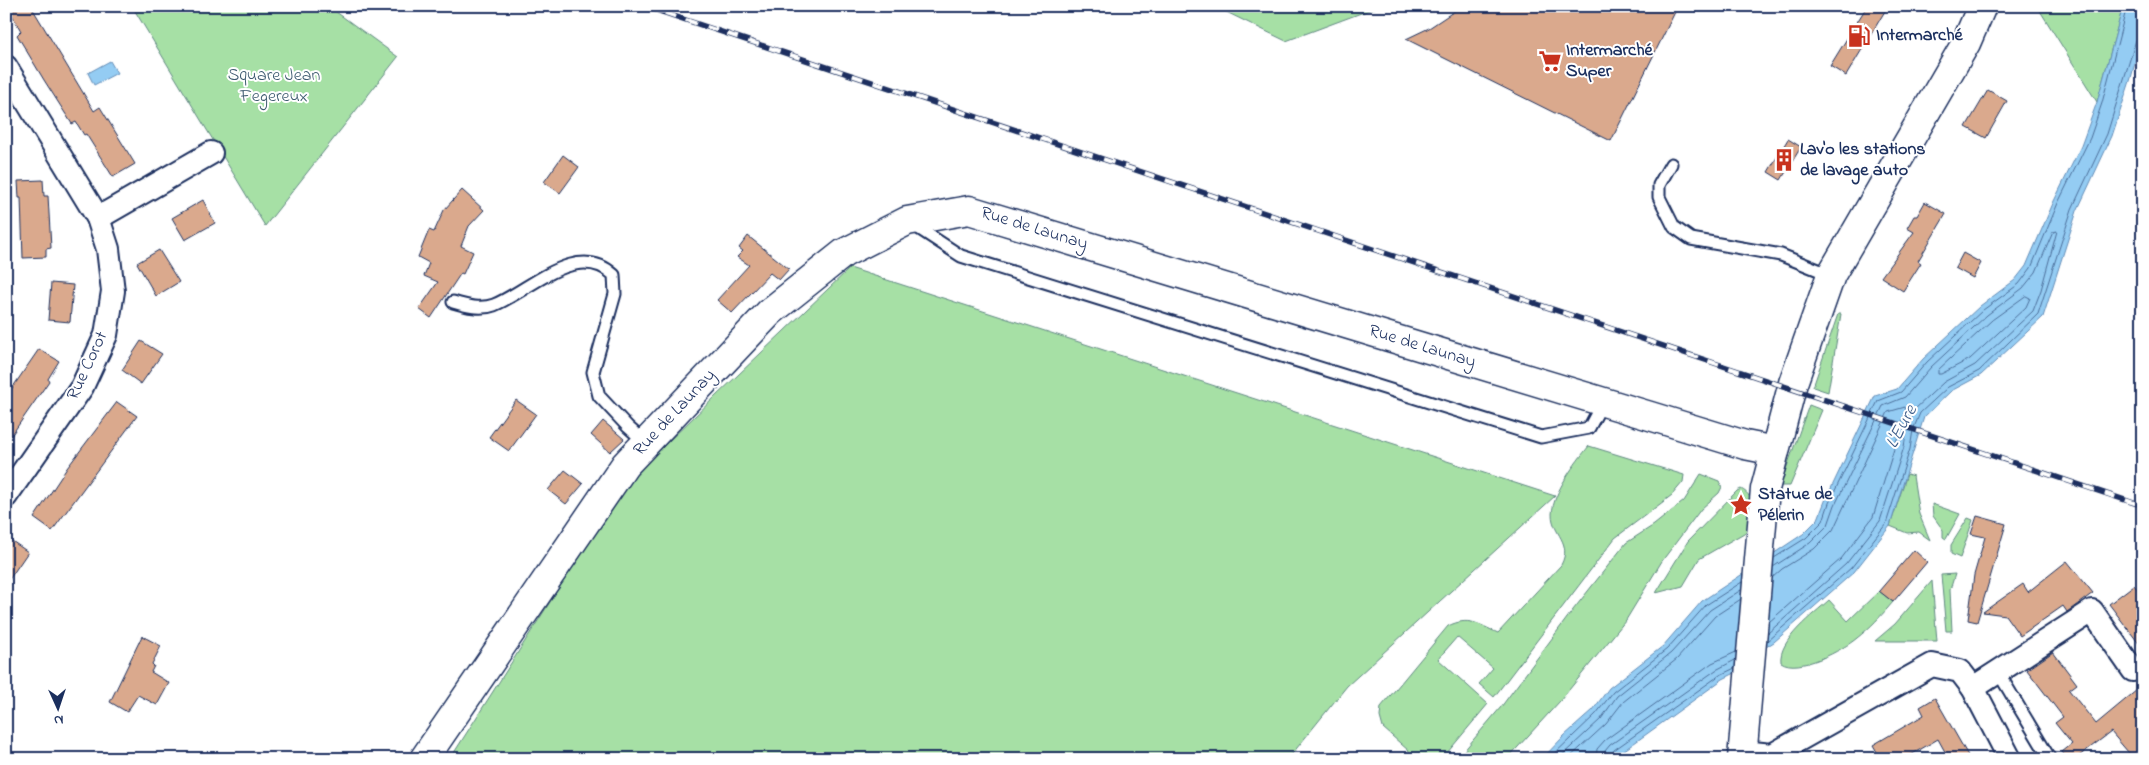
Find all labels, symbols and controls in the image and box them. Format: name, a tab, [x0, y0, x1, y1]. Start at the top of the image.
fuel station icon: Intermarché	[1846, 23, 1872, 49]
place label: Intermarché	[1876, 23, 1964, 49]
place label: Intermarché Super	[1566, 38, 1654, 85]
supermarket icon: Intermarché Super	[1537, 48, 1563, 74]
park label: Square Jean Fegereux	[228, 63, 320, 111]
place label: Lav'o les stations de lavage auto	[1800, 137, 1925, 185]
building icon: Lav'o les stations de lavage auto	[1771, 147, 1797, 173]
street label: Rue de Launay	[977, 200, 1091, 258]
street label: Rue de Launay	[1365, 318, 1479, 376]
street label: Rue Corot	[61, 327, 115, 405]
street label: Rue de Launay	[628, 364, 722, 462]
water label: L'Eure	[1879, 399, 1925, 454]
place label: Statue de Pélerin	[1758, 482, 1833, 529]
place icon: Statue de Pélerin	[1728, 492, 1754, 518]
north arrow	[32, 682, 82, 732]
text: N	[53, 709, 64, 730]

